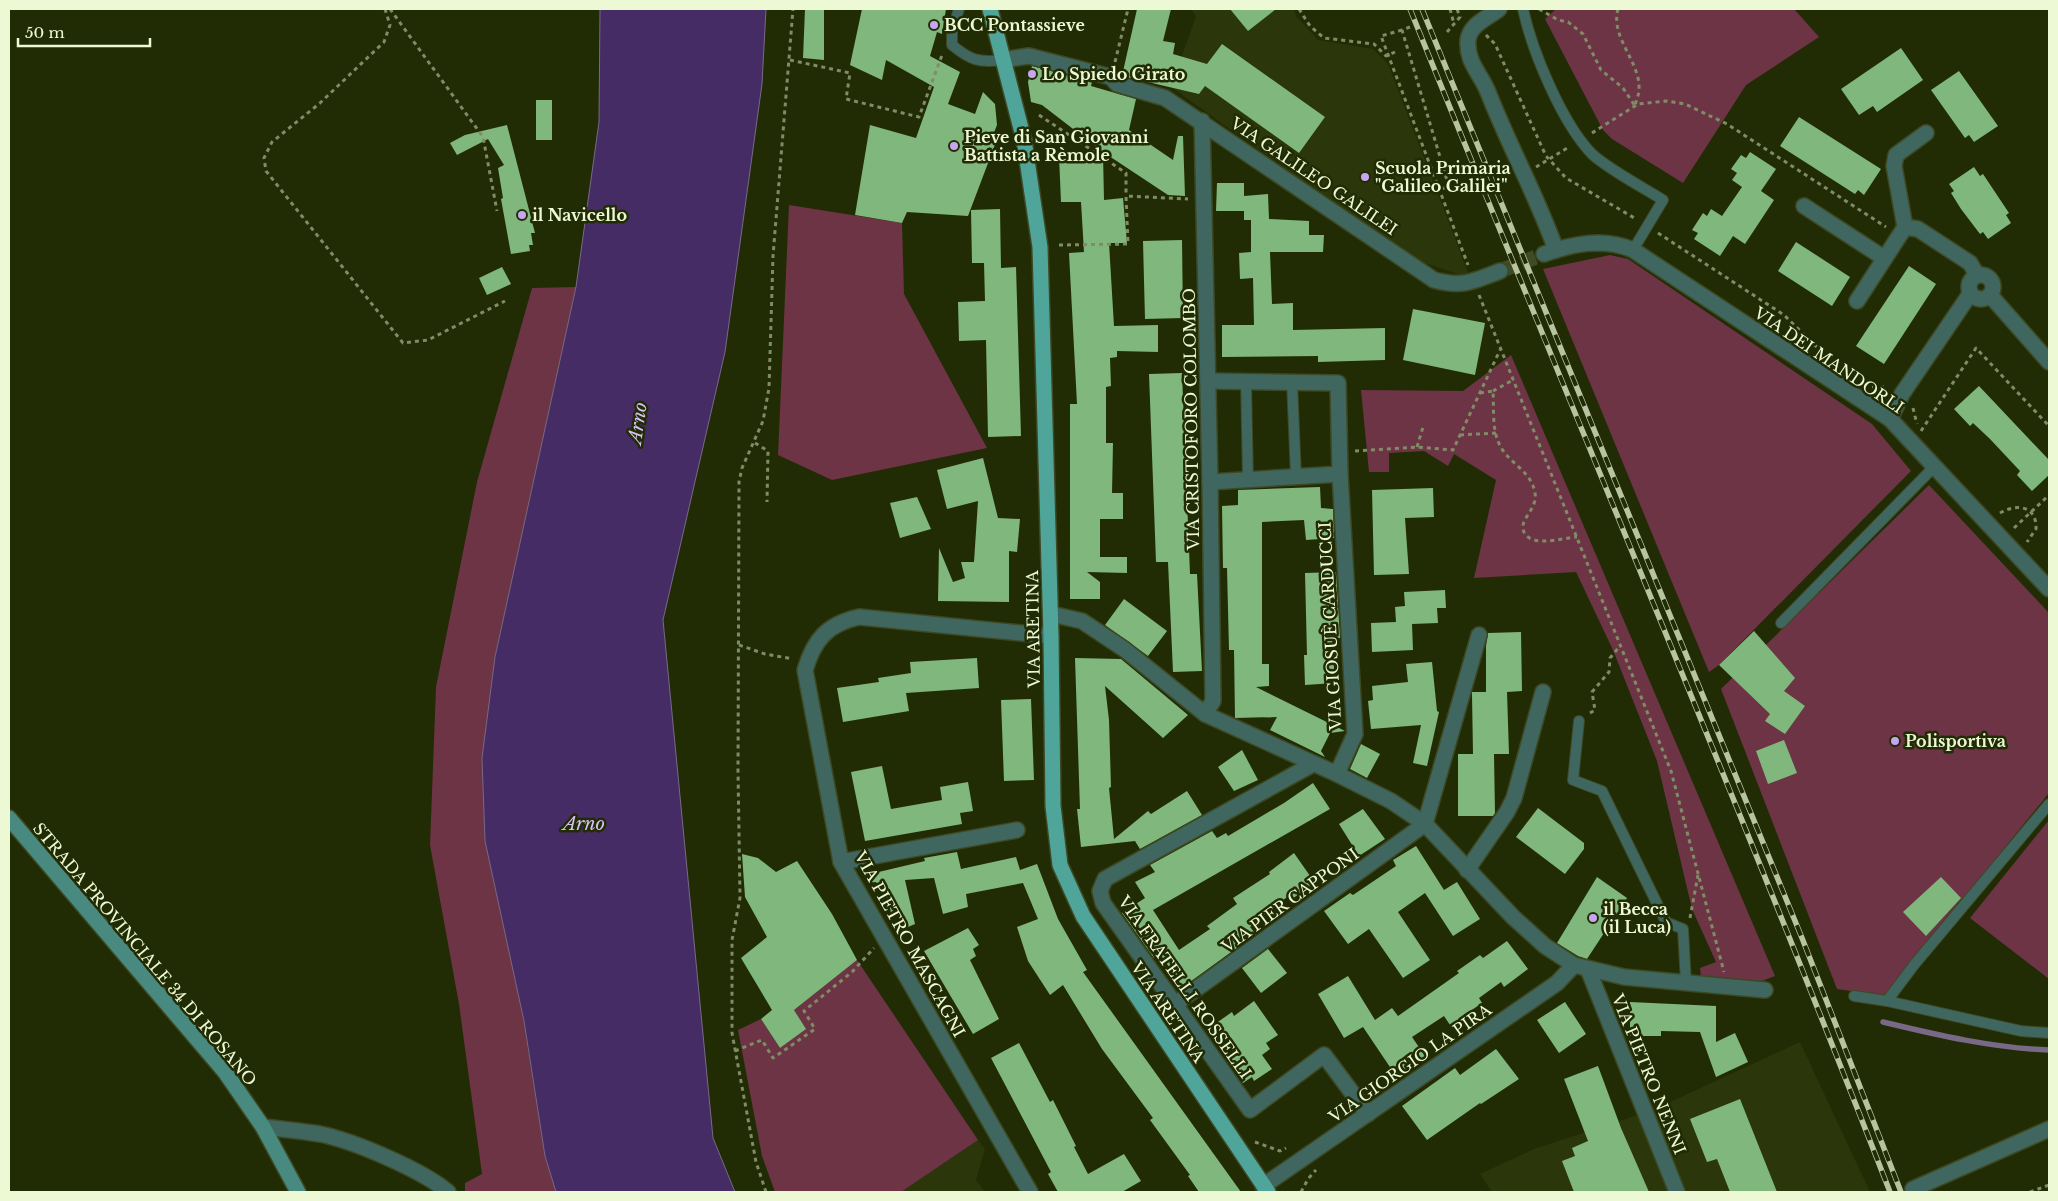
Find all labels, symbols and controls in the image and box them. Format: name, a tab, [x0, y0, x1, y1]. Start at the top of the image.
scale bar	[18, 15, 150, 47]
place label: BCC Pontassieve	[944, 15, 1085, 35]
marker: BCC Pontassieve	[928, 19, 940, 31]
text: 50 m	[25, 23, 65, 42]
place label: Lo Spiedo Girato	[1042, 64, 1185, 84]
marker: Lo Spiedo Girato	[1026, 68, 1038, 80]
street label: VIA GALILEO GALILEI	[1226, 112, 1401, 239]
place label: Pieve di San Giovanni Battista a Rèmole	[964, 127, 1149, 165]
marker: Pieve di San Giovanni Battista a Rèmole	[948, 140, 960, 152]
place label: Scuola Primaria "Galileo Galilei"	[1375, 158, 1511, 196]
marker: Scuola Primaria "Galileo Galilei"	[1359, 171, 1371, 183]
place label: il Navicello	[532, 205, 627, 225]
marker: il Navicello	[516, 209, 528, 221]
street label: VIA CRISTOFORO COLOMBO	[1179, 288, 1203, 551]
street label: VIA DEI MANDORLI	[1749, 302, 1908, 418]
water label: Arno	[624, 401, 652, 447]
street label: VIA GIOSUÈ CARDUCCI	[1315, 521, 1346, 732]
street label: VIA ARETINA	[1022, 569, 1044, 689]
place label: Polisportiva	[1905, 731, 2006, 751]
marker: Polisportiva	[1889, 735, 1901, 747]
water label: Arno	[561, 813, 605, 835]
street label: STRADA PROVINCIALE 34 DI ROSANO	[29, 818, 261, 1090]
street label: VIA PIER CAPPONI	[1217, 844, 1362, 957]
street label: VIA PIETRO MASCAGNI	[850, 847, 970, 1040]
street label: VIA FRATELLI ROSSELLI	[1114, 891, 1256, 1082]
place label: il Becca (il Luca)	[1603, 899, 1671, 937]
marker: il Becca (il Luca)	[1587, 912, 1599, 924]
street label: VIA ARETINA	[1126, 957, 1209, 1067]
street label: VIA PIETRO NENNI	[1607, 990, 1690, 1157]
street label: VIA GIORGIO LA PIRA	[1324, 999, 1496, 1127]

